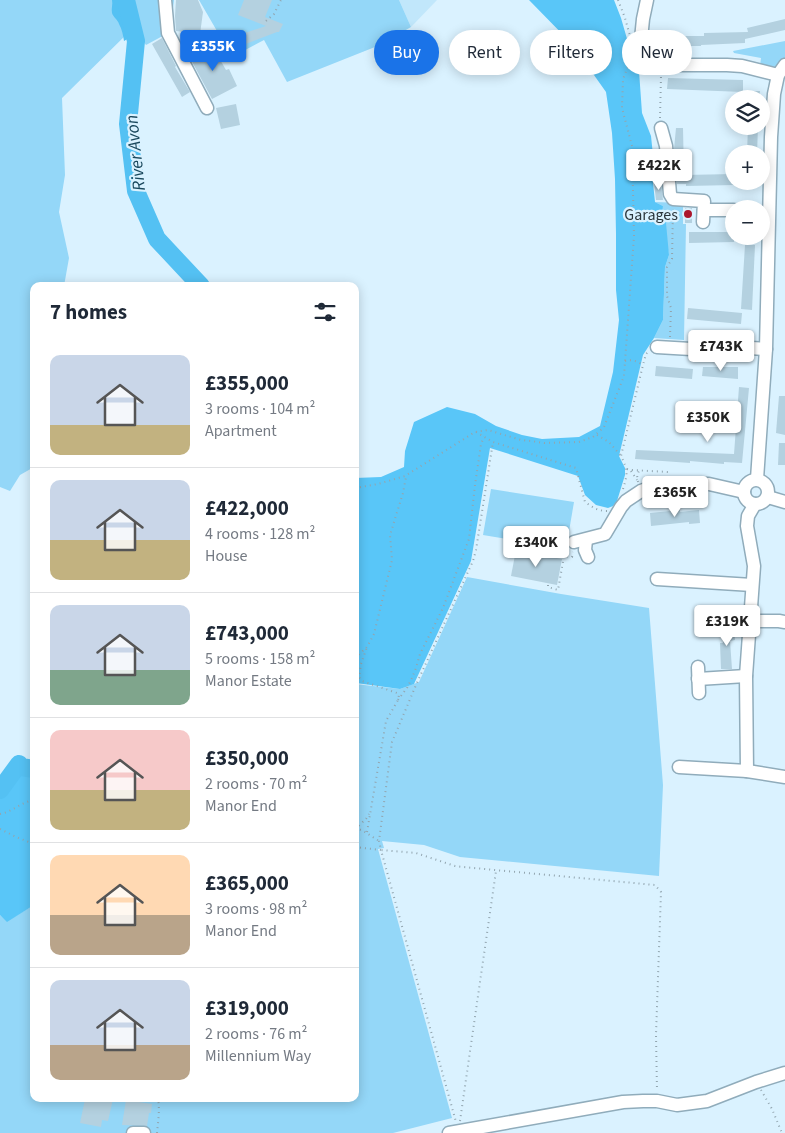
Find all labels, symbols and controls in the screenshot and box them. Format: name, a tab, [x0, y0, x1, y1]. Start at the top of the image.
pin: £355K	[178, 30, 248, 72]
chip: Buy	[374, 30, 439, 75]
chip: Rent	[449, 30, 520, 75]
chip: Filters	[530, 30, 612, 75]
chip: New	[622, 30, 692, 75]
text: £355K	[191, 35, 235, 57]
map controls	[725, 90, 770, 245]
button: layers	[725, 90, 770, 135]
water label: River Avon	[119, 114, 152, 192]
button: +	[725, 145, 770, 190]
pin: £422K	[624, 148, 694, 191]
text: £422K	[637, 154, 681, 176]
button: −	[725, 200, 770, 245]
place label: Garages	[624, 204, 678, 226]
marker: Garages	[682, 208, 694, 220]
text: 7 homes	[50, 297, 127, 327]
icon: filters	[311, 298, 339, 326]
pin: £743K	[686, 330, 756, 372]
text: £743K	[699, 335, 743, 357]
text: £355,000	[205, 368, 289, 398]
icon: home	[90, 375, 150, 435]
text: 3 rooms · 104 m²	[205, 398, 315, 420]
pin: £350K	[673, 400, 743, 443]
text: £350K	[686, 406, 730, 428]
text: Apartment	[205, 420, 277, 442]
pin: £365K	[640, 476, 710, 518]
text: £365K	[653, 481, 697, 503]
text: £422,000	[205, 493, 289, 523]
icon: home	[90, 500, 150, 560]
text: 4 rooms · 128 m²	[205, 523, 315, 545]
pin: £340K	[501, 526, 571, 568]
text: £340K	[514, 531, 558, 553]
text: House	[205, 545, 247, 567]
pin: £319K	[692, 604, 762, 647]
text: £319K	[705, 610, 749, 632]
text: £743,000	[205, 618, 289, 648]
icon: home	[90, 625, 150, 685]
text: 5 rooms · 158 m²	[205, 648, 315, 670]
text: Manor Estate	[205, 670, 292, 692]
text: £350,000	[205, 743, 289, 773]
icon: home	[90, 750, 150, 810]
text: 2 rooms · 70 m²	[205, 773, 307, 795]
text: Manor End	[205, 795, 277, 817]
text: £365,000	[205, 868, 289, 898]
icon: home	[90, 875, 150, 935]
text: 3 rooms · 98 m²	[205, 898, 307, 920]
text: Manor End	[205, 920, 277, 942]
text: £319,000	[205, 993, 289, 1023]
icon: home	[90, 1000, 150, 1060]
text: 2 rooms · 76 m²	[205, 1023, 307, 1045]
text: Millennium Way	[205, 1045, 311, 1067]

